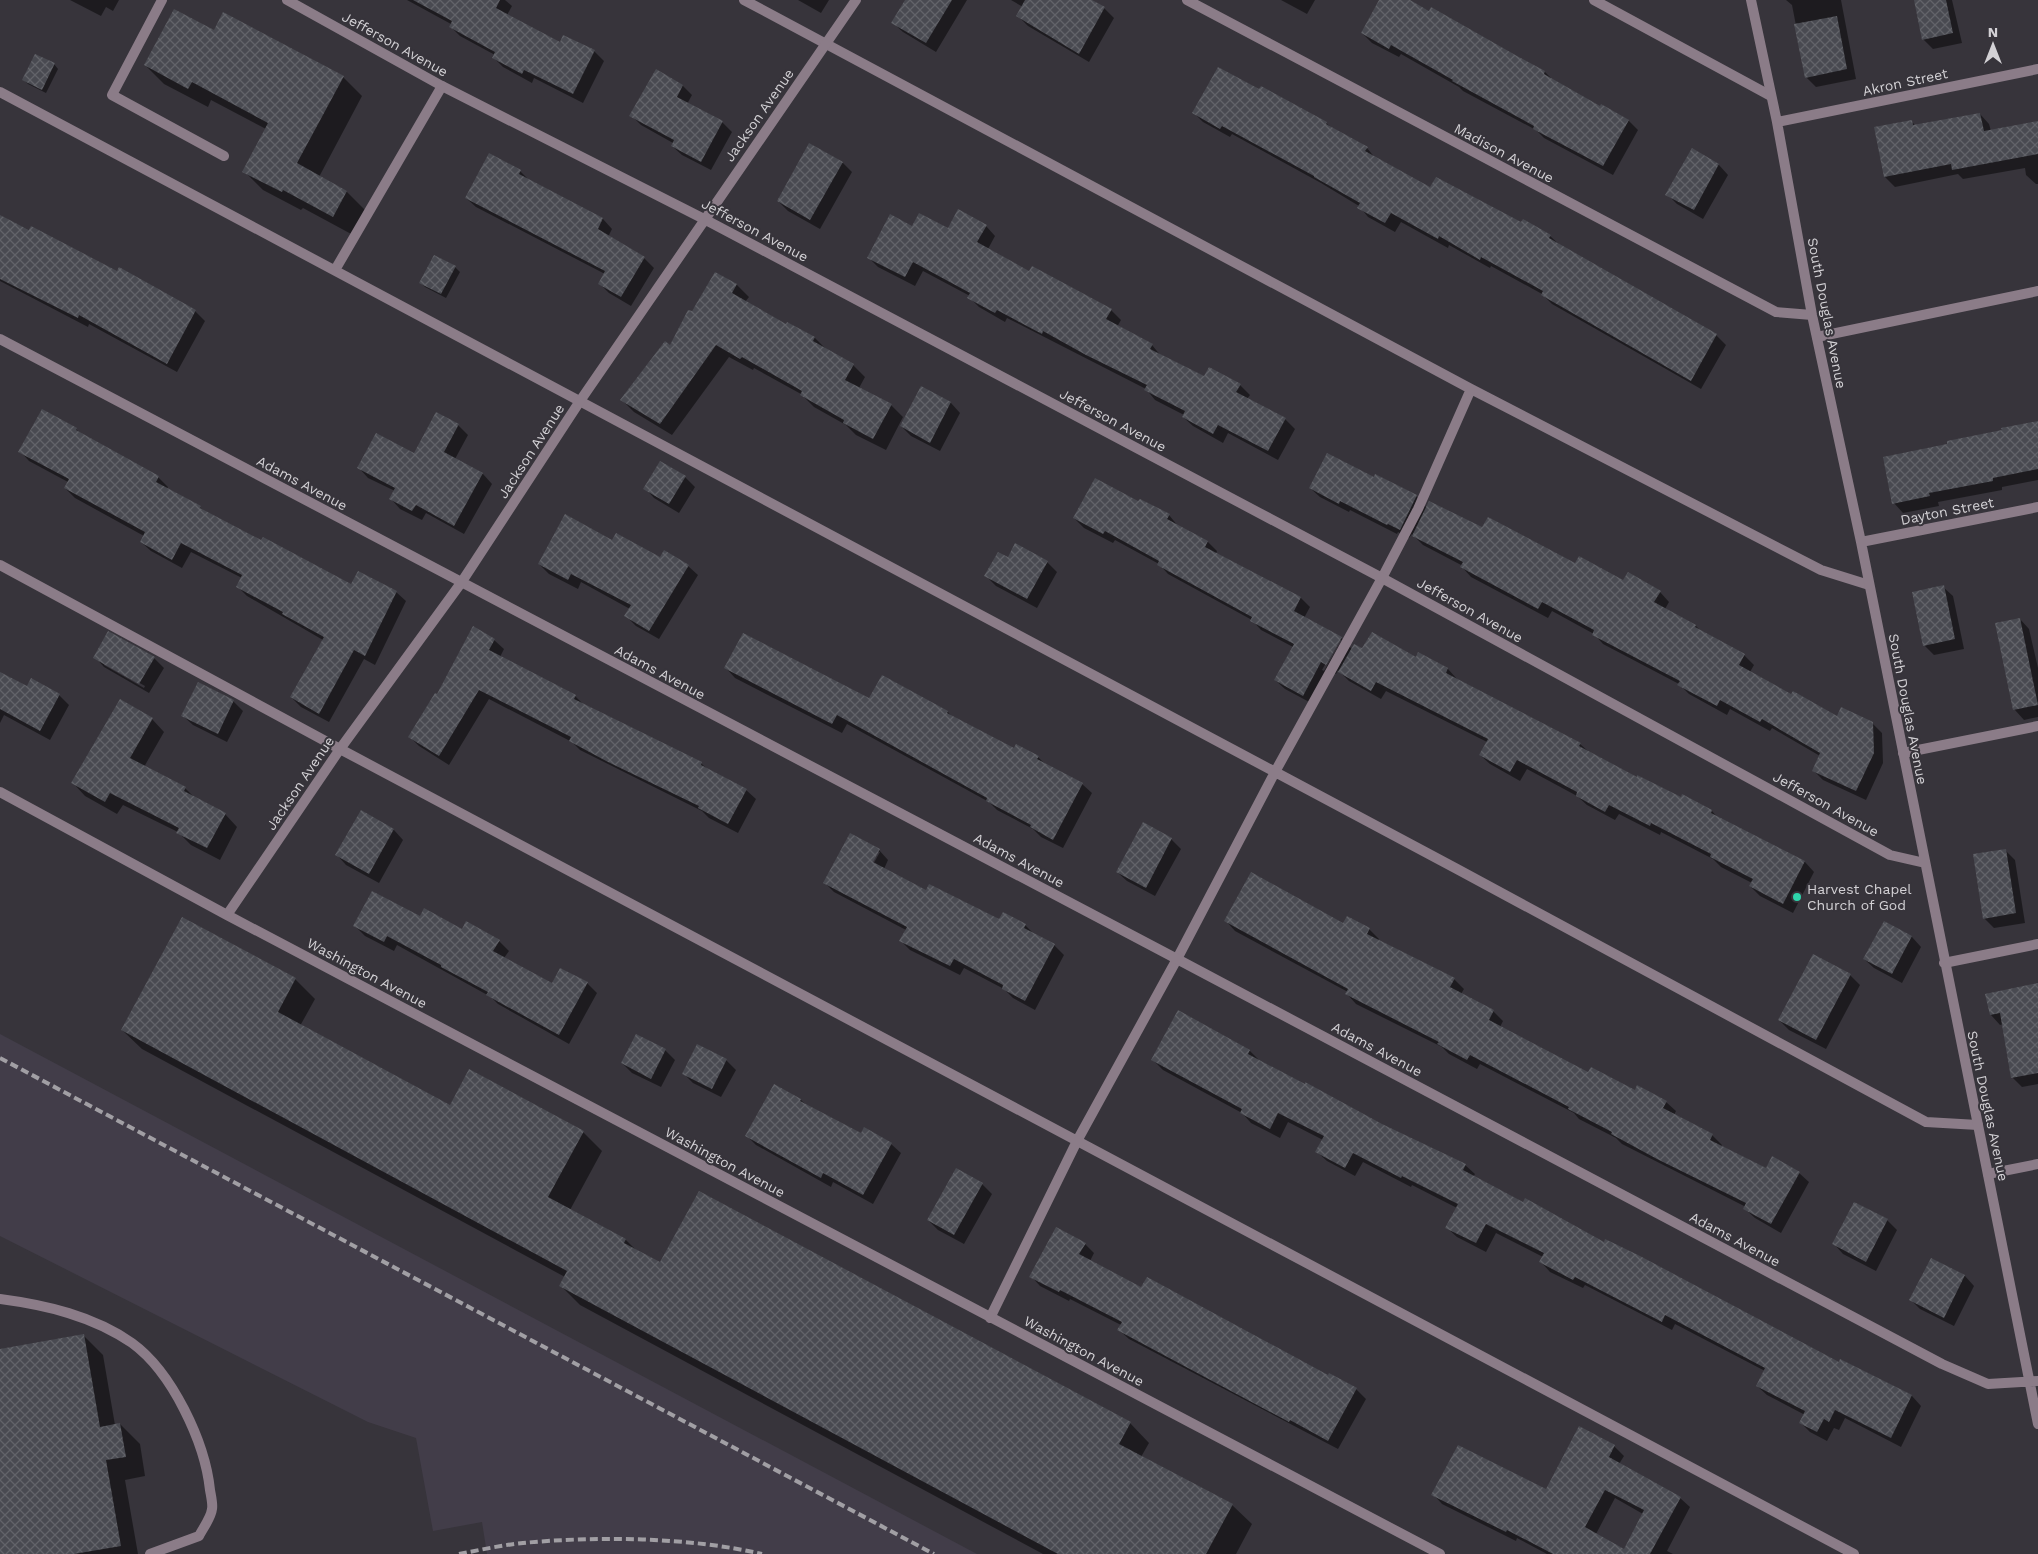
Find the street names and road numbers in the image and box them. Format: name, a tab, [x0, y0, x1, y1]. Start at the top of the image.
street label: Jefferson Avenue	[339, 8, 451, 80]
street label: Akron Street	[1861, 65, 1949, 99]
street label: Jackson Avenue	[721, 66, 797, 164]
street label: Madison Avenue	[1451, 120, 1557, 186]
street label: Jefferson Avenue	[699, 195, 811, 265]
street label: South Douglas Avenue	[1805, 236, 1849, 390]
street label: Jefferson Avenue	[1057, 385, 1169, 455]
street label: Jackson Avenue	[494, 401, 568, 501]
street label: Adams Avenue	[254, 452, 350, 514]
street label: Dayton Street	[1899, 494, 1995, 528]
street label: Jefferson Avenue	[1414, 574, 1526, 646]
street label: South Douglas Avenue	[1886, 632, 1930, 786]
street label: Adams Avenue	[612, 641, 708, 703]
street label: Jackson Avenue	[263, 733, 337, 833]
street label: Jefferson Avenue	[1770, 768, 1882, 840]
street label: Adams Avenue	[971, 829, 1067, 891]
street label: Washington Avenue	[304, 935, 430, 1011]
street label: Adams Avenue	[1329, 1018, 1425, 1080]
street label: South Douglas Avenue	[1964, 1029, 2012, 1183]
street label: Washington Avenue	[662, 1124, 788, 1200]
street label: Adams Avenue	[1687, 1208, 1783, 1270]
street label: Washington Avenue	[1021, 1313, 1147, 1389]

